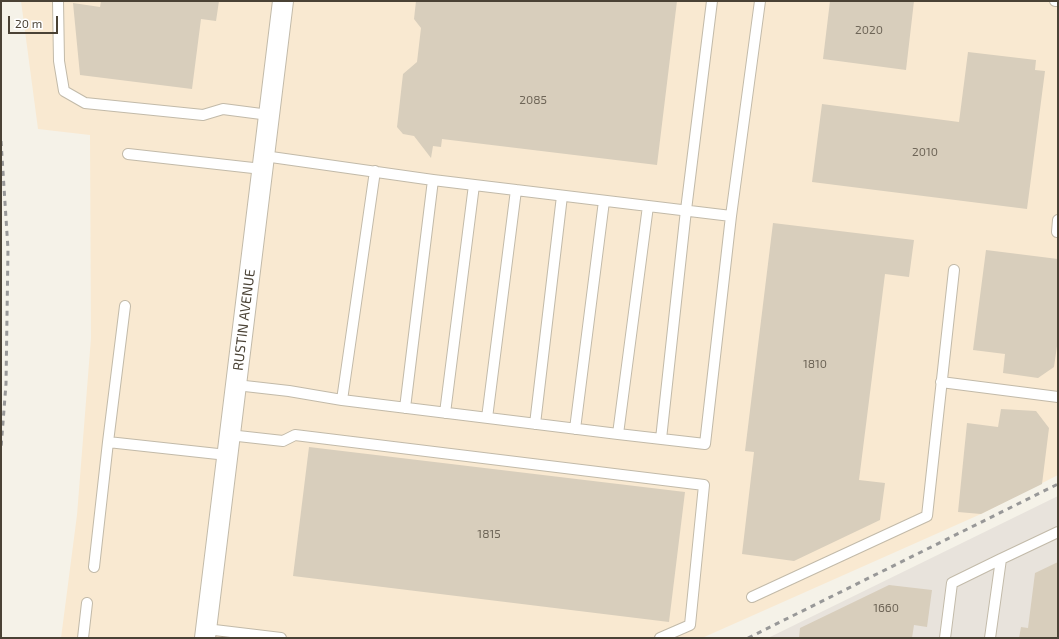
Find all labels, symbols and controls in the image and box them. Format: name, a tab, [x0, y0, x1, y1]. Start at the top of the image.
scale bar	[10, 8, 60, 34]
text: 20 m	[15, 16, 42, 30]
house number: 2020	[855, 23, 883, 37]
house number: 2085	[519, 93, 547, 107]
house number: 2010	[912, 145, 938, 159]
street label: RUSTIN AVENUE	[229, 268, 259, 372]
house number: 1810	[803, 357, 827, 371]
house number: 1815	[477, 527, 501, 541]
house number: 1660	[873, 601, 899, 615]

